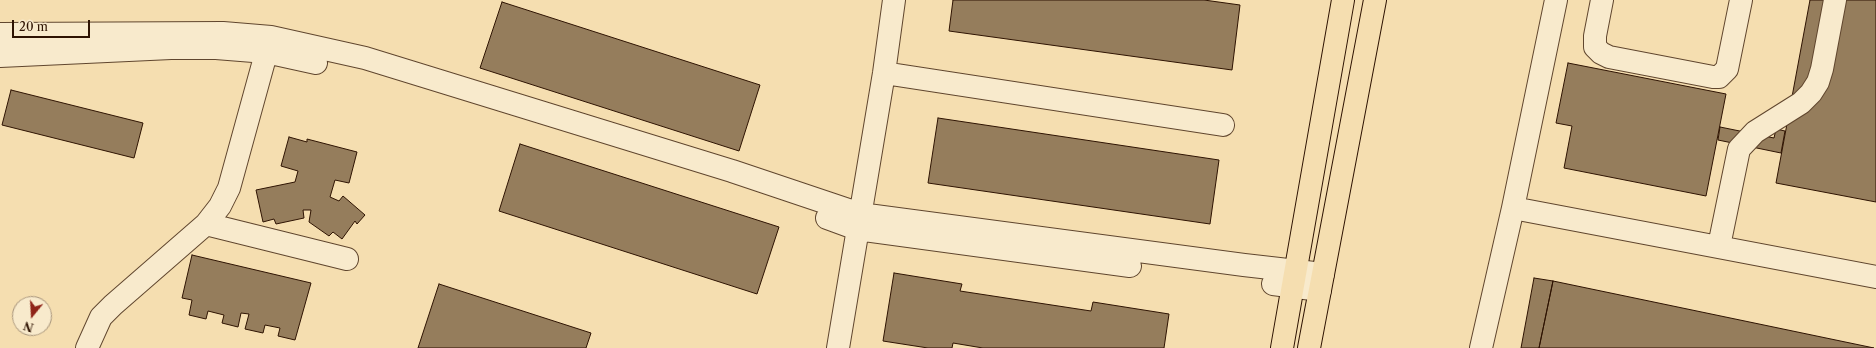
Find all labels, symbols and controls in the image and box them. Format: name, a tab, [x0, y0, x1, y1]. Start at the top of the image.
scale bar	[14, 12, 92, 38]
text: 20 m	[19, 19, 48, 34]
north arrow	[12, 296, 52, 336]
text: N	[22, 318, 35, 335]

